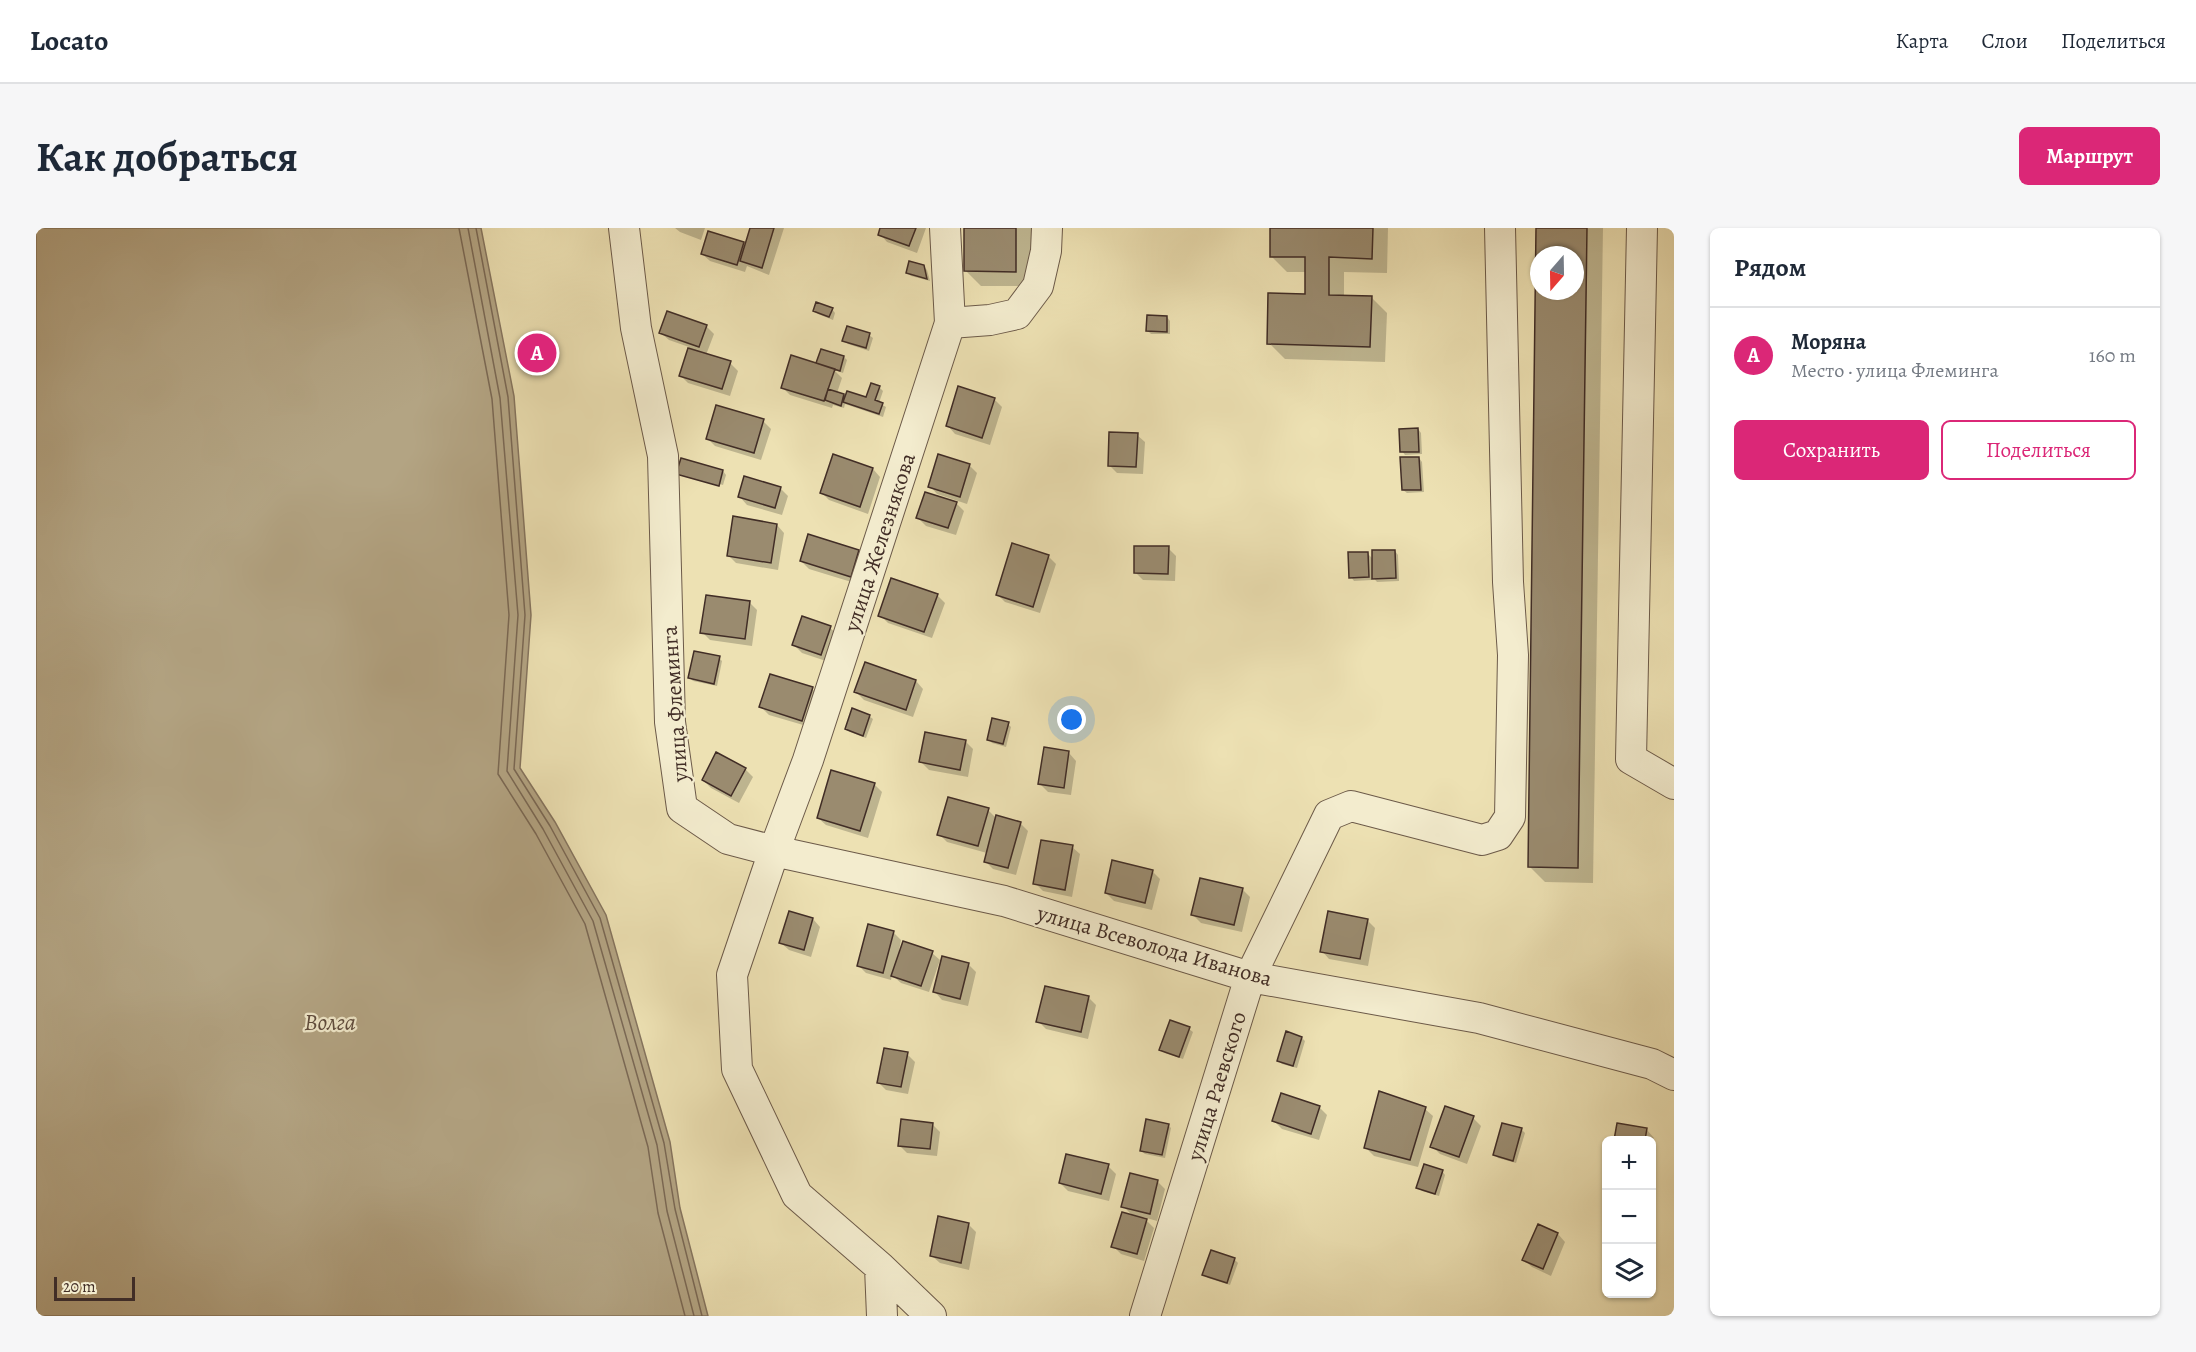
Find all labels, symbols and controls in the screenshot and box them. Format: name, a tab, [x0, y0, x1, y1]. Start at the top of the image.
text: Locato	[30, 22, 108, 60]
text: Карта	[1895, 27, 1948, 55]
text: Слои	[1981, 27, 2028, 55]
text: Поделиться	[2061, 27, 2166, 55]
button: Маршрут	[2019, 127, 2160, 185]
text: Как добраться	[36, 128, 298, 185]
north arrow	[1530, 246, 1584, 300]
text: Рядом	[1734, 250, 1806, 285]
text: Моряна	[1791, 327, 1866, 357]
pin: A	[518, 330, 556, 376]
text: A	[1747, 342, 1760, 369]
text: 160 m	[2089, 342, 2136, 369]
text: Место · улица Флеминга	[1791, 357, 1999, 384]
button: Сохранить	[1734, 420, 1929, 480]
button: Поделиться	[1941, 420, 2136, 480]
street label: улица Железнякова	[837, 448, 923, 637]
street label: улица Флеминга	[655, 624, 695, 784]
your location	[1057, 705, 1086, 734]
street label: улица Всеволода Иванова	[1033, 898, 1277, 994]
water label: Волга	[304, 1006, 356, 1038]
street label: улица Раевского	[1180, 1008, 1254, 1166]
map controls	[1602, 1136, 1656, 1298]
button: +	[1602, 1136, 1656, 1190]
button: −	[1602, 1190, 1656, 1244]
button: layers	[1602, 1244, 1656, 1298]
scale bar	[54, 1274, 135, 1302]
text: 20 m	[63, 1276, 96, 1298]

